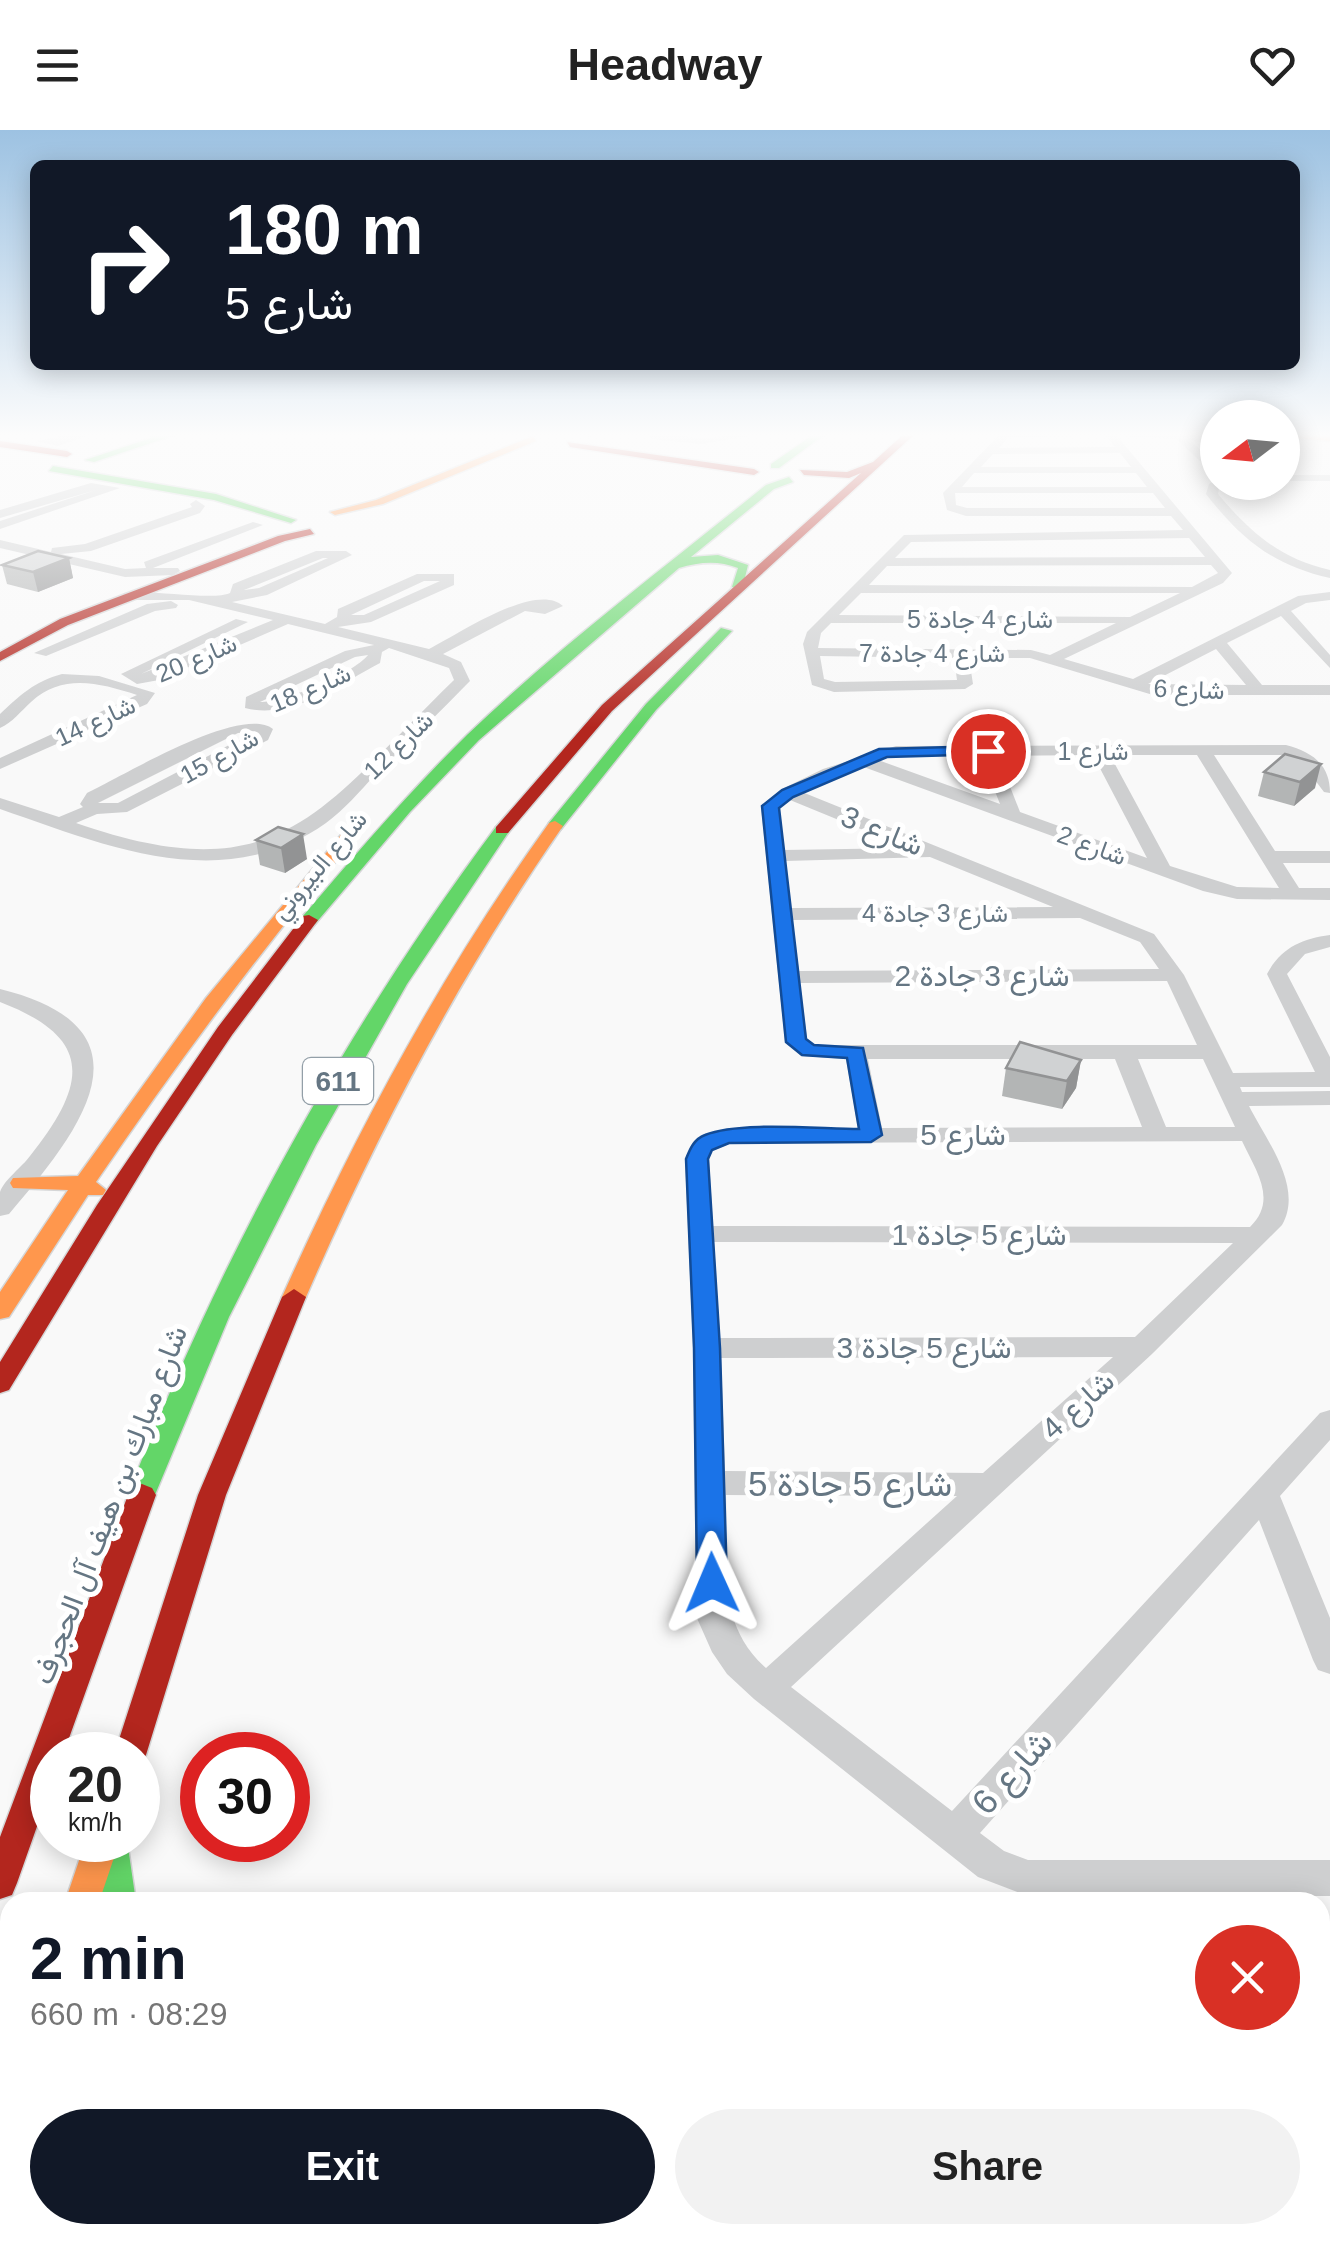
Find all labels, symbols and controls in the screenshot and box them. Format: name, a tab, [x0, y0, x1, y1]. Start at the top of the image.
icon: menu	[30, 38, 85, 93]
icon: heart	[1245, 38, 1300, 93]
text: Headway	[567, 39, 763, 90]
text: 180 m	[225, 191, 423, 269]
icon: right	[60, 200, 190, 330]
text: شارع 5	[225, 278, 353, 329]
north arrow	[1200, 400, 1300, 500]
map controls	[1200, 400, 1300, 500]
street label: شارع 4 جادة 5	[907, 605, 1053, 636]
street label: شارع 20	[151, 628, 242, 690]
street label: شارع 4 جادة 7	[859, 639, 1005, 670]
street label: شارع 18	[265, 658, 356, 720]
street label: شارع 6	[1153, 674, 1225, 707]
street label: شارع 14	[51, 690, 141, 754]
street label: شارع 12	[358, 705, 440, 787]
pin	[946, 709, 1031, 794]
street label: شارع 15	[175, 723, 264, 791]
icon: arrive	[961, 724, 1016, 779]
street label: شارع 1	[1057, 737, 1129, 768]
street label: شارع 3	[835, 799, 928, 866]
street label: شارع البيروني	[266, 805, 378, 929]
street label: شارع 2	[1053, 820, 1130, 873]
street label: شارع 3 جادة 4	[862, 899, 1008, 930]
street label: شارع 3 جادة 2	[895, 959, 1070, 996]
road number: 611	[303, 1058, 373, 1104]
street label: شارع 5	[920, 1118, 1006, 1155]
street label: شارع 5 جادة 1	[892, 1218, 1067, 1255]
street label: شارع مبارك بن هيف آل الحجرف	[26, 1321, 197, 1690]
street label: شارع 5 جادة 3	[837, 1331, 1012, 1368]
street label: شارع 4	[1035, 1364, 1123, 1448]
street label: شارع 5 جادة 5	[748, 1464, 952, 1508]
position arrow	[660, 1531, 764, 1635]
street label: شارع 6	[964, 1722, 1063, 1825]
speed limit sign: 30	[180, 1732, 310, 1862]
text: 20	[67, 1757, 123, 1813]
text: km/h	[68, 1808, 122, 1836]
text: 2 min	[30, 1925, 187, 1992]
button: close	[1195, 1925, 1300, 2030]
text: 660 m · 08:29	[30, 1996, 227, 2032]
button: Exit	[30, 2109, 655, 2224]
button: Share	[675, 2109, 1300, 2224]

